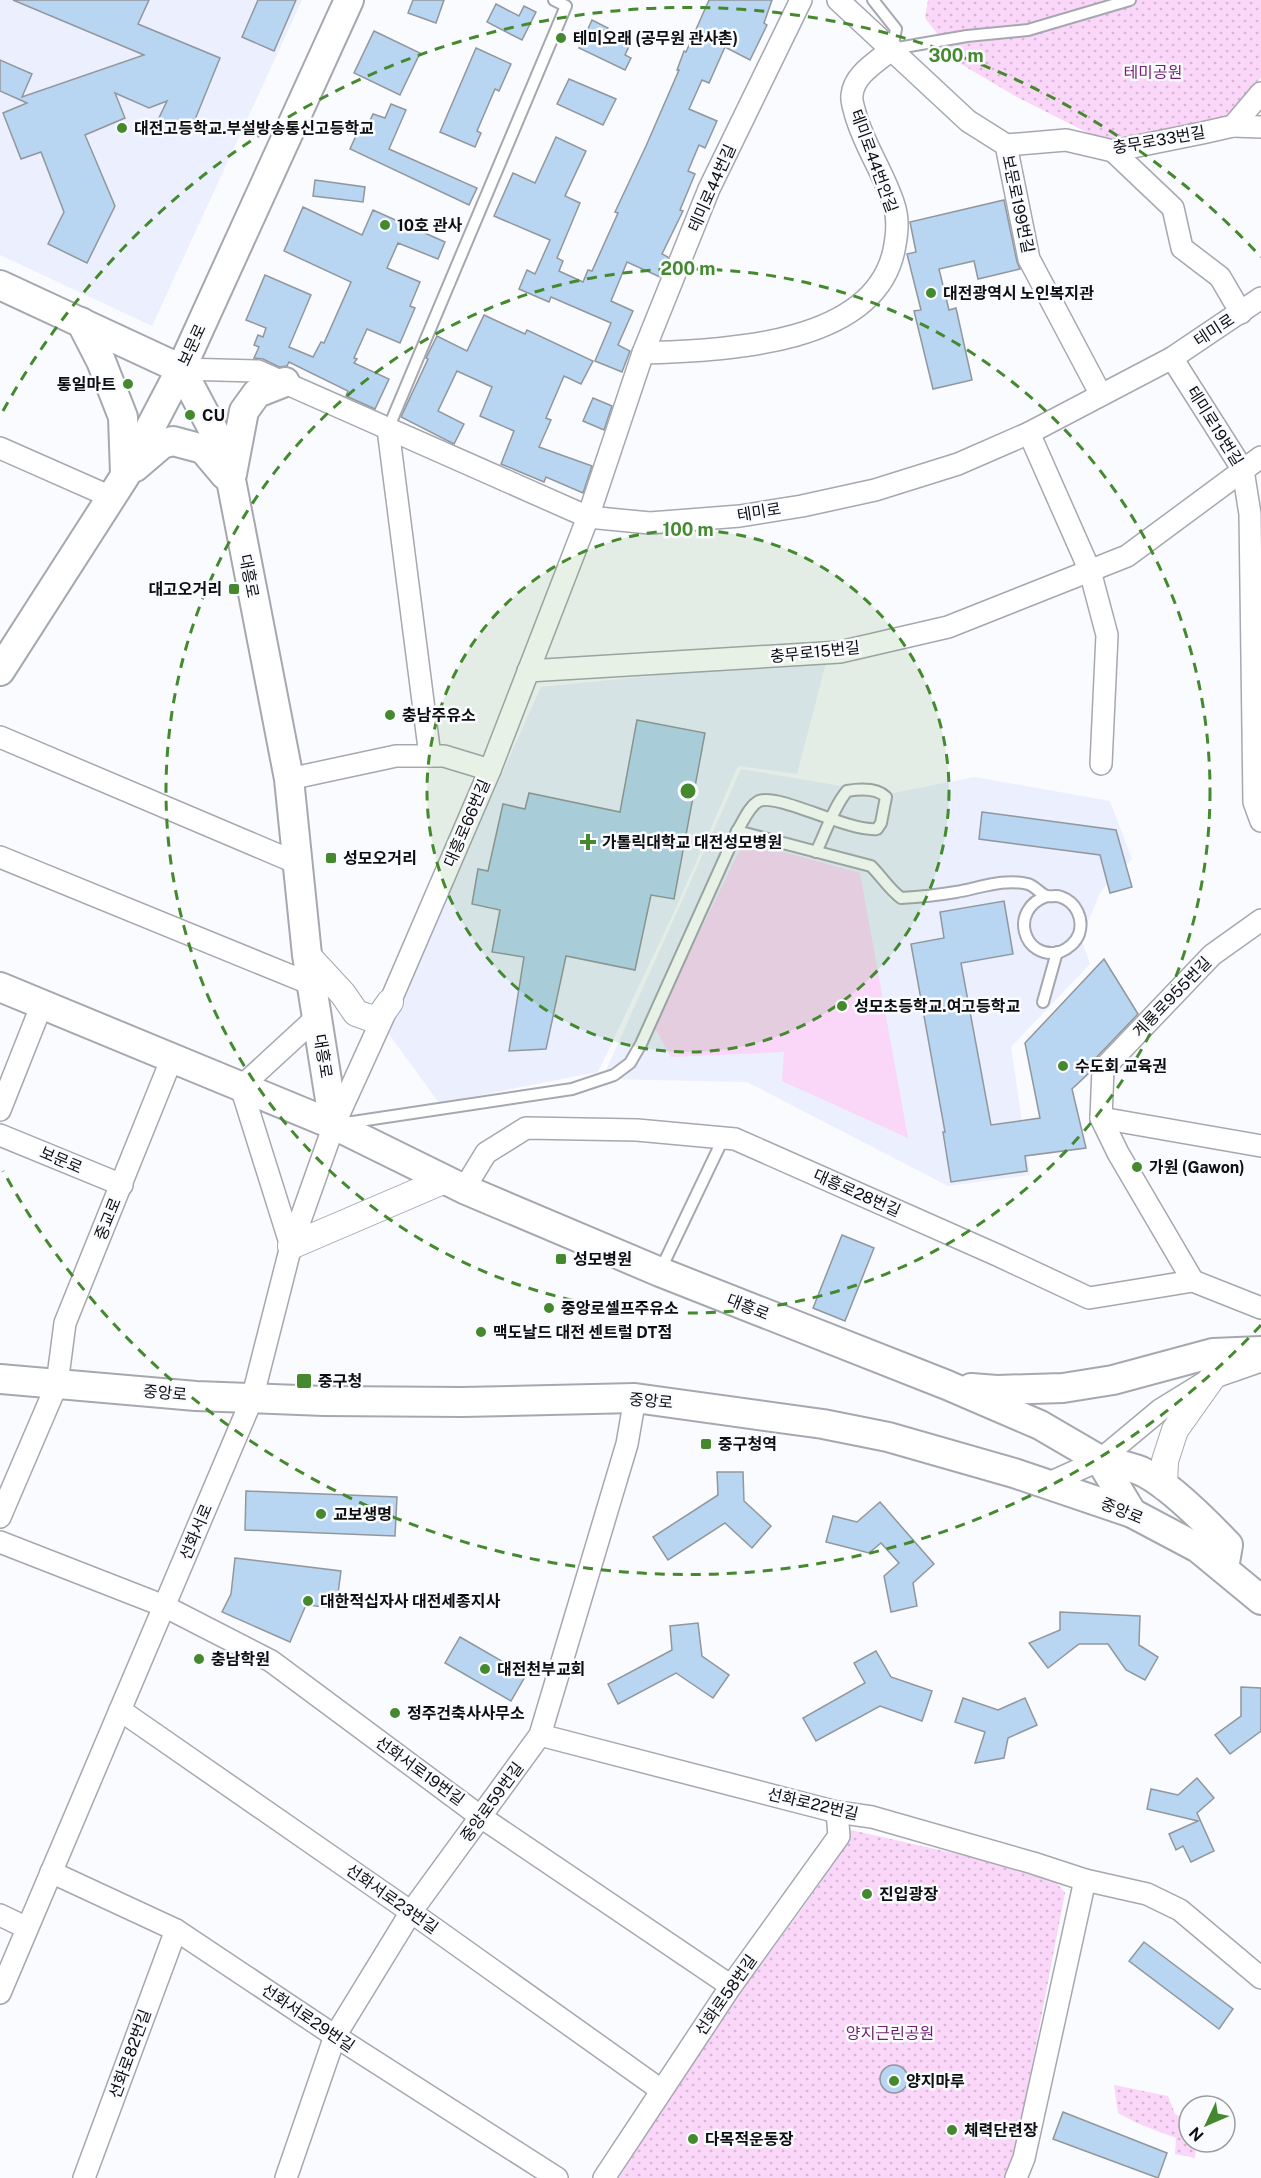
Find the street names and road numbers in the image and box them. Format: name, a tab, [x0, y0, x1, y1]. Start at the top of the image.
street label: 테미로44번안길	[847, 107, 901, 215]
street label: 충무로33번길	[1111, 123, 1207, 157]
street label: 테미로44번길	[684, 141, 740, 235]
street label: 보문로199번길	[998, 153, 1038, 255]
street label: 테미로	[1190, 310, 1238, 350]
street label: 보문로	[174, 321, 210, 369]
street label: 테미로19번길	[1183, 383, 1247, 469]
street label: 테미로	[736, 499, 783, 525]
street label: 대흥로	[235, 553, 263, 600]
street label: 충무로15번길	[769, 638, 861, 666]
street label: 대흥로66번길	[440, 776, 494, 870]
street label: 계룡로955번길	[1129, 953, 1215, 1041]
street label: 대흥로	[310, 1033, 336, 1080]
street label: 보문로	[37, 1143, 85, 1177]
street label: 대흥로28번길	[810, 1165, 904, 1221]
street label: 중교로	[91, 1195, 125, 1243]
street label: 대흥로	[724, 1290, 772, 1324]
street label: 중앙로	[142, 1382, 188, 1404]
street label: 중앙로	[628, 1390, 674, 1412]
street label: 중앙로	[1098, 1494, 1146, 1528]
street label: 선화서로	[176, 1501, 216, 1563]
street label: 선화서로19번길	[372, 1733, 468, 1809]
street label: 중앙로59번길	[457, 1758, 527, 1846]
street label: 선화로22번길	[766, 1784, 860, 1824]
street label: 선화서로23번길	[342, 1860, 442, 1938]
street label: 선화로58번길	[691, 1951, 761, 2039]
street label: 선화서로29번길	[258, 1980, 358, 2056]
street label: 선화로82번길	[105, 2007, 155, 2101]

